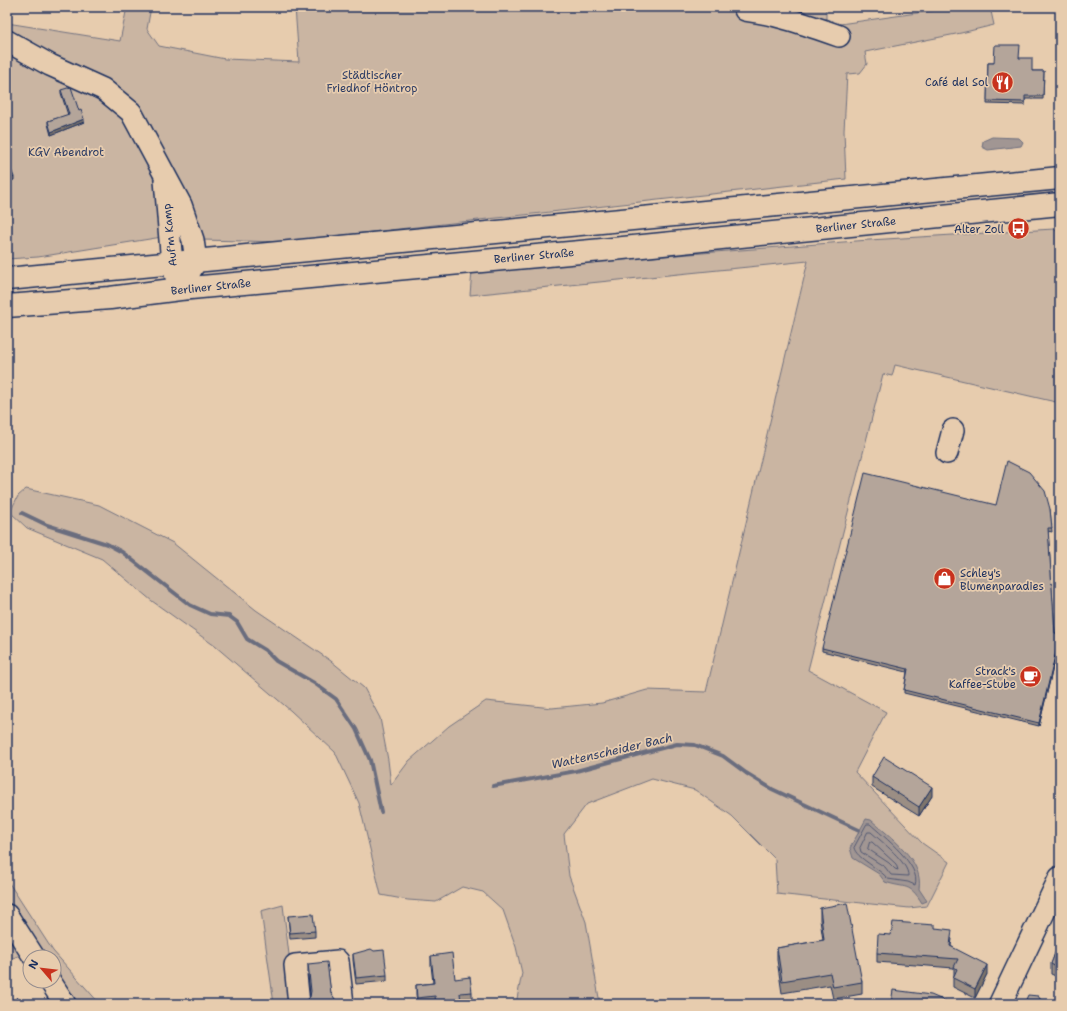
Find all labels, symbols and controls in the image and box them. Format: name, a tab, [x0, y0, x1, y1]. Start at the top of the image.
park label: Städtischer Friedhof Höntrop	[327, 68, 418, 96]
restaurant icon: Café del Sol	[990, 69, 1016, 95]
place label: Café del Sol	[925, 75, 989, 90]
park label: KGV Abendrot	[28, 145, 104, 160]
street label: Auf'm Kamp	[159, 203, 181, 267]
street label: Berliner Straße	[815, 213, 897, 237]
bus stop icon: Alter Zoll	[1006, 216, 1032, 242]
place label: Alter Zoll	[954, 222, 1005, 237]
street label: Berliner Straße	[493, 245, 575, 267]
street label: Berliner Straße	[170, 275, 252, 299]
shop icon: Schley's Blumenparadies	[932, 566, 958, 592]
place label: Schley's Blumenparadies	[960, 566, 1044, 594]
place label: Strack's Kaffee-Stube	[949, 664, 1016, 692]
cafe icon: Strack's Kaffee-Stube	[1018, 664, 1044, 690]
water label: Wattenscheider Bach	[550, 729, 674, 773]
north arrow	[22, 949, 62, 989]
text: N	[25, 957, 42, 972]

